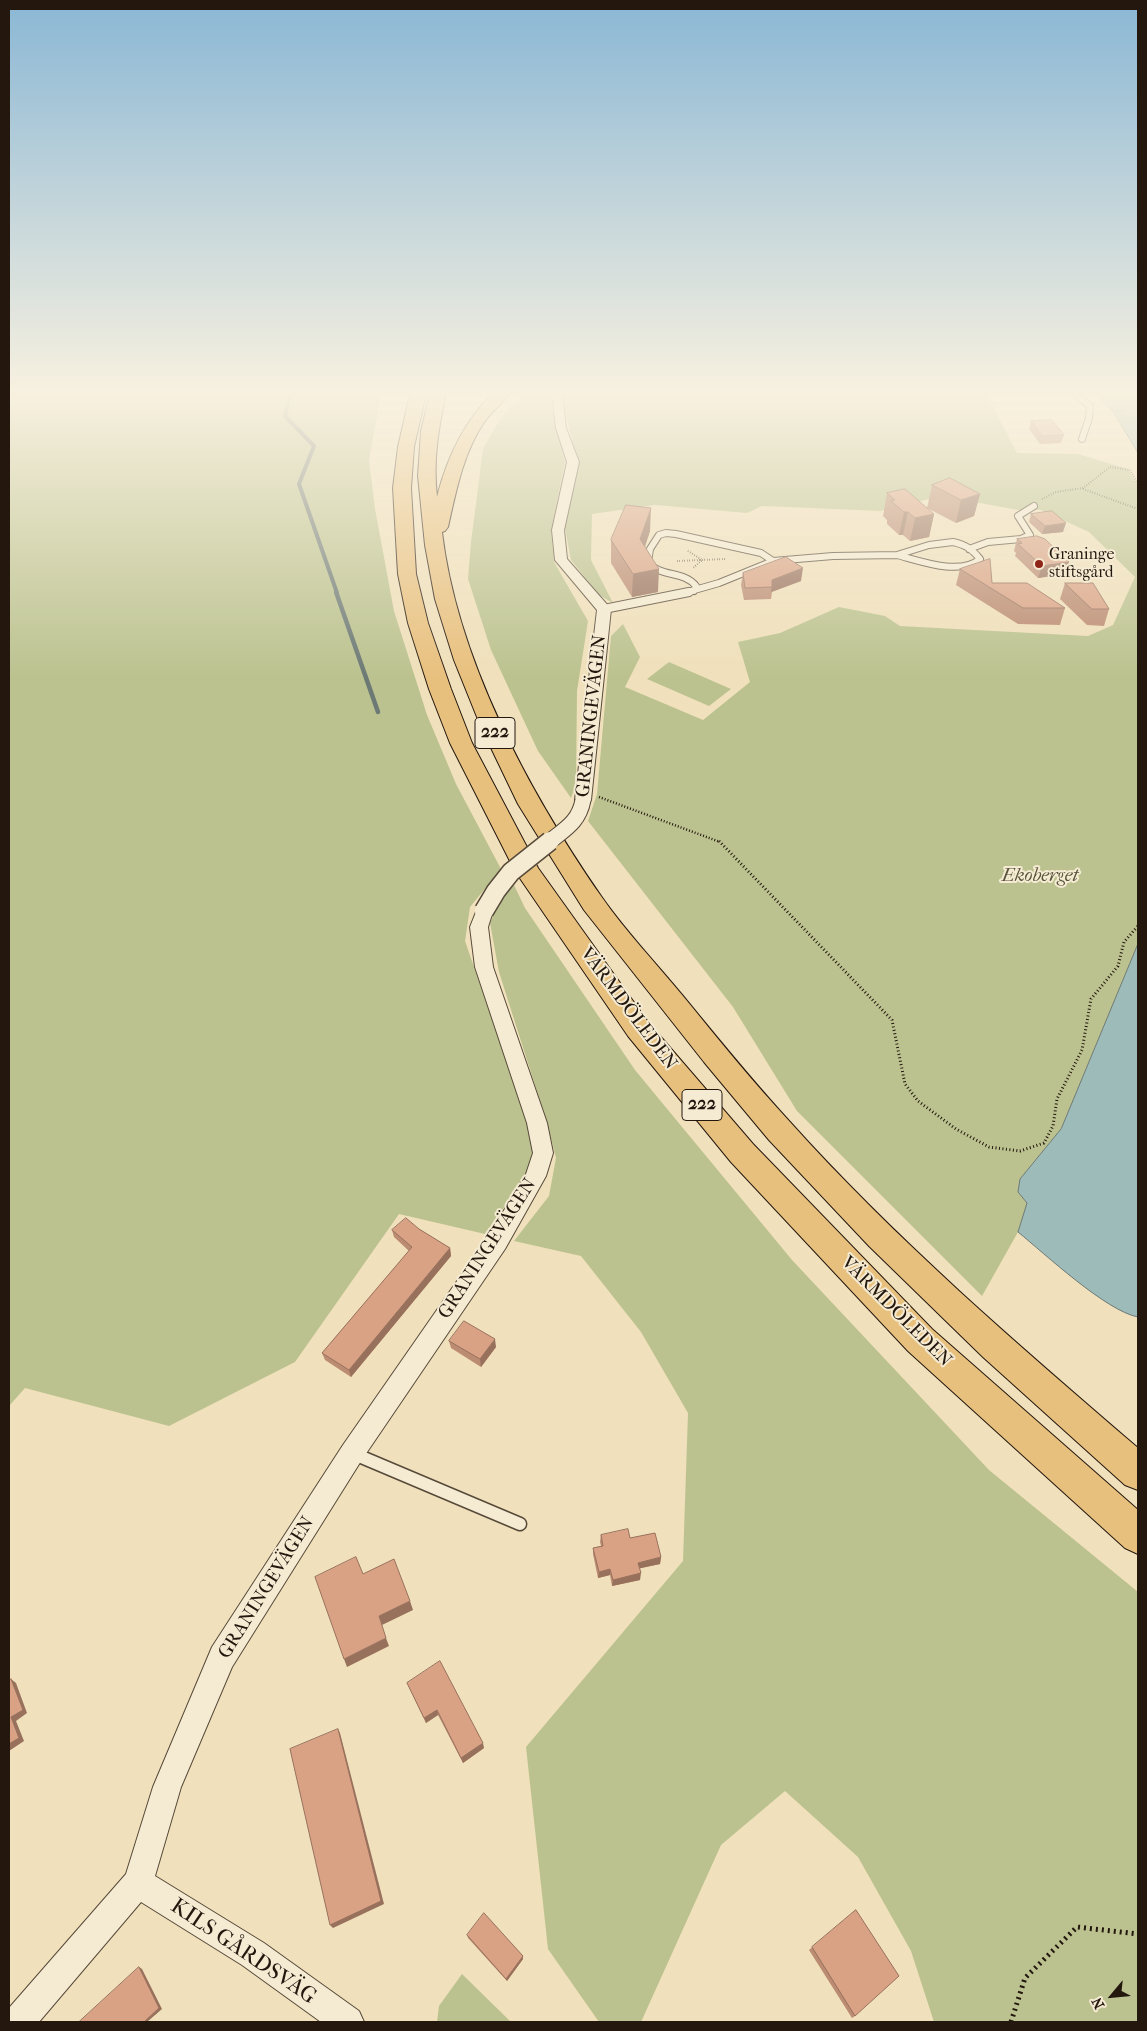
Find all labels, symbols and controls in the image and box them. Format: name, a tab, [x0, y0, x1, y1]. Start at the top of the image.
place label: Graninge stiftsgård	[1049, 545, 1114, 583]
marker: Graninge stiftsgård	[1033, 558, 1045, 570]
street label: GRANINGEVÄGEN	[572, 634, 612, 798]
road number: 222	[475, 718, 515, 748]
park label: Ekoberget	[1002, 865, 1078, 887]
street label: VÄRMDÖLEDEN	[575, 943, 681, 1075]
road number: 222	[682, 1090, 722, 1120]
street label: GRANINGEVÄGEN	[434, 1174, 542, 1324]
street label: VÄRMDÖLEDEN	[836, 1252, 956, 1372]
street label: GRANINGEVÄGEN	[214, 1513, 320, 1663]
street label: KILS GÅRDSVÄG	[165, 1893, 321, 2011]
north arrow	[1087, 1971, 1137, 2021]
text: N	[1088, 1995, 1108, 2012]

